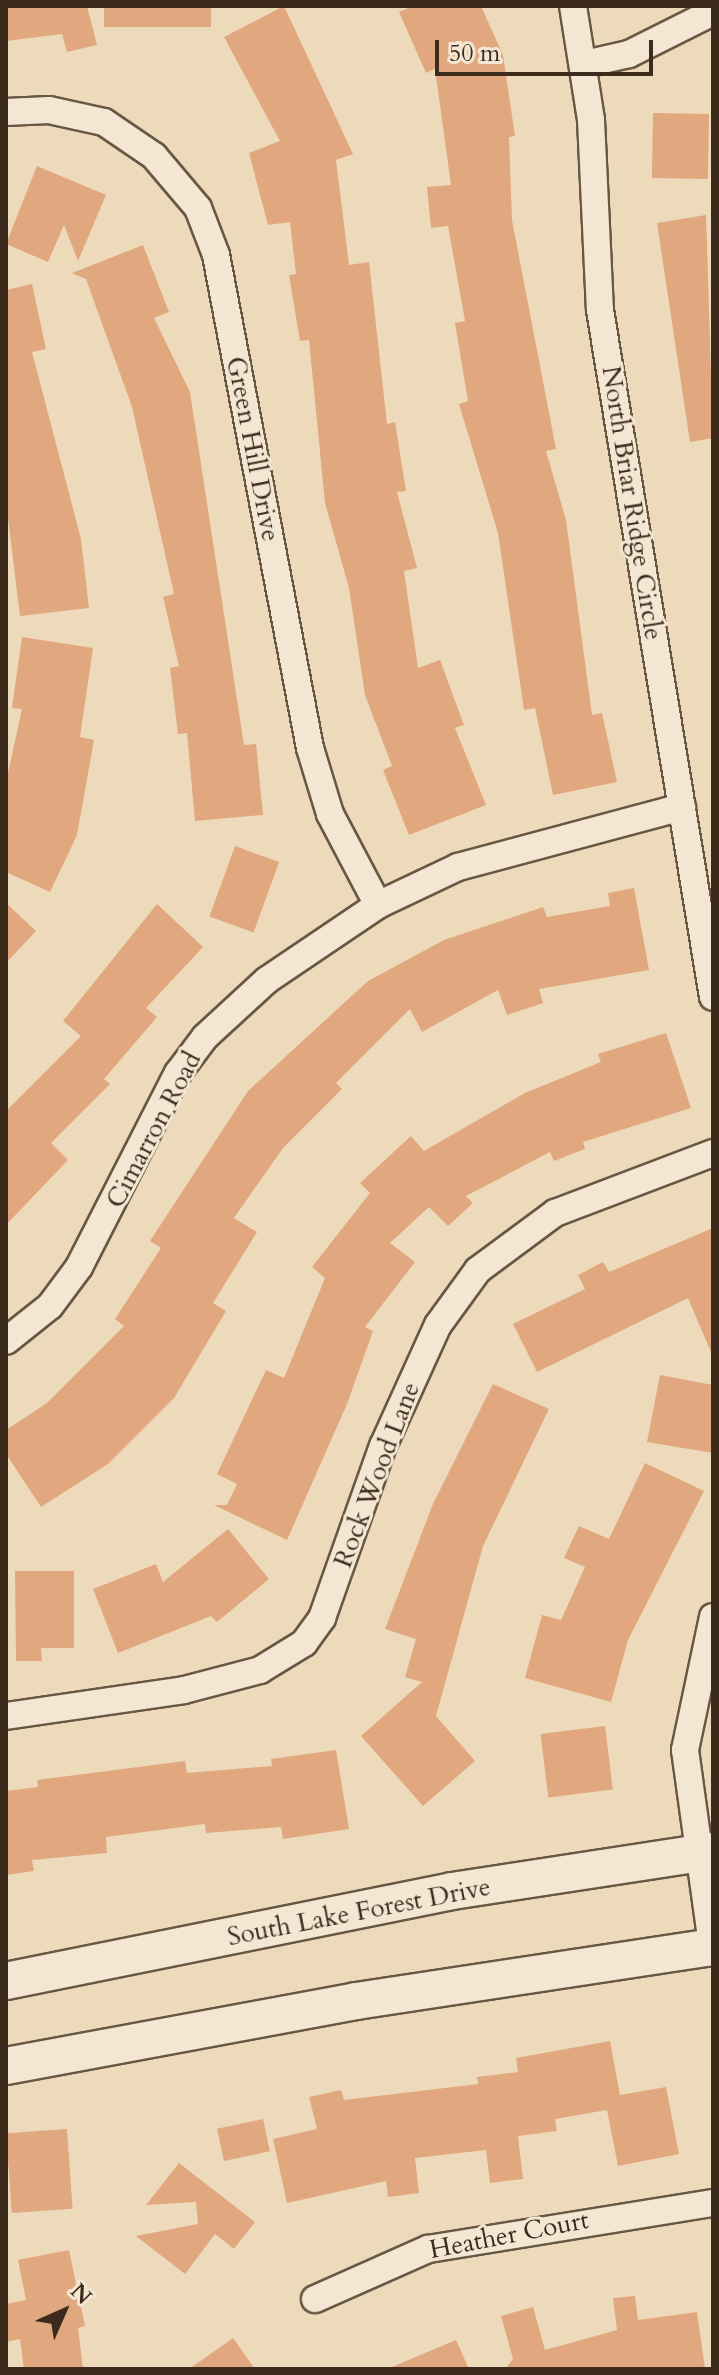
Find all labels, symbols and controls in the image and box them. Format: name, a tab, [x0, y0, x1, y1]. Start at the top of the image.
scale bar	[439, 24, 657, 74]
text: 50 m	[449, 37, 500, 70]
street label: Green Hill Drive	[220, 354, 286, 544]
street label: North Briar Ridge Circle	[595, 364, 669, 642]
street label: Cimarron Road	[100, 1047, 208, 1213]
street label: Rock Wood Lane	[327, 1378, 427, 1572]
street label: South Lake Forest Drive	[225, 1871, 493, 1953]
street label: Heather Court	[427, 2204, 591, 2266]
north arrow	[24, 2271, 104, 2351]
text: N	[64, 2277, 98, 2311]

